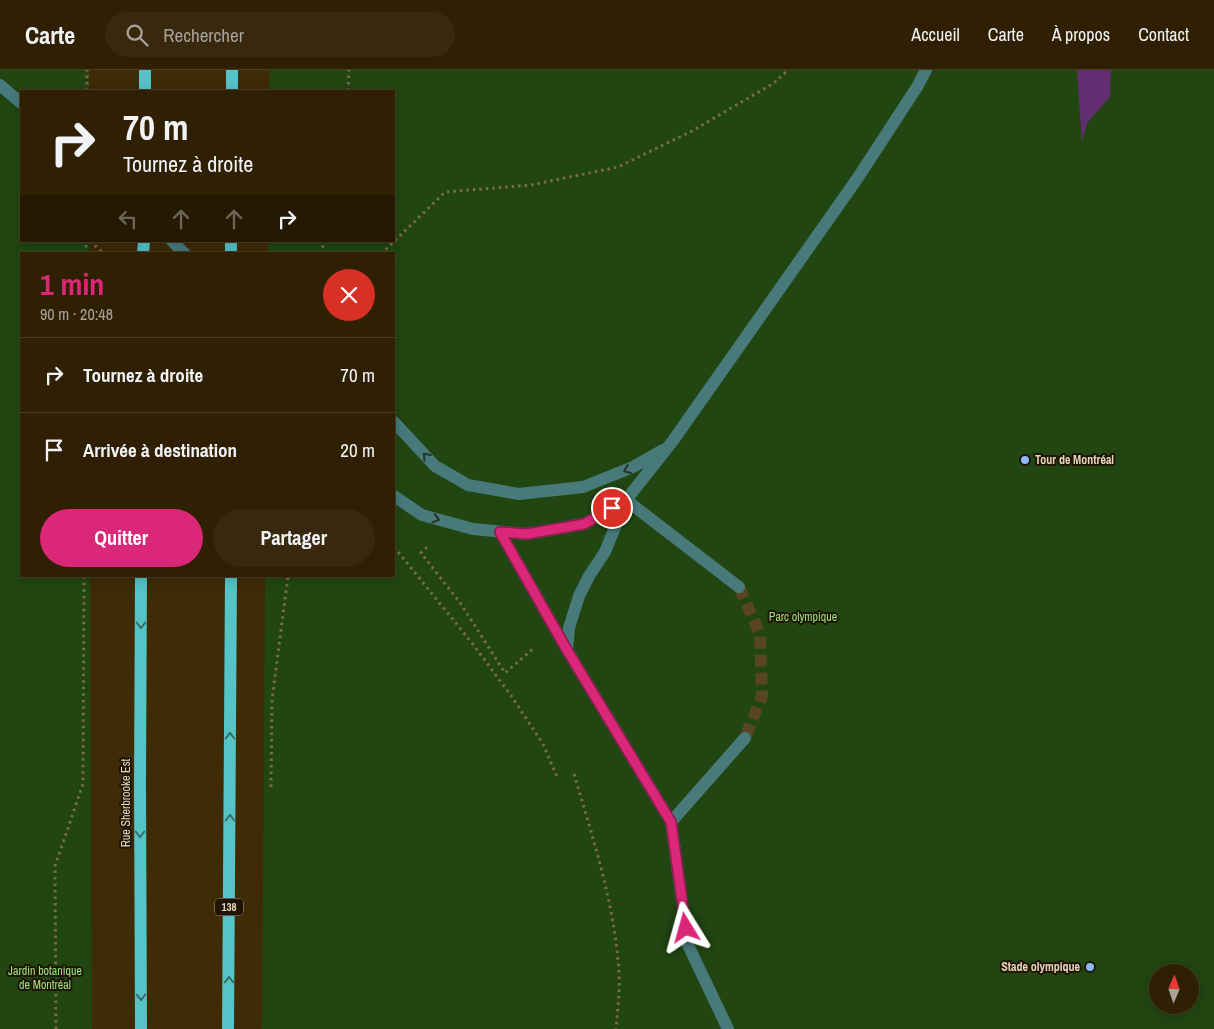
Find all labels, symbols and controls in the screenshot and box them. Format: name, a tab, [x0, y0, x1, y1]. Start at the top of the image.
search box	[105, 12, 455, 57]
text: Carte	[25, 19, 75, 51]
icon: search	[123, 21, 151, 49]
text: Rechercher	[163, 22, 244, 48]
text: Accueil	[911, 22, 960, 47]
text: Carte	[988, 22, 1024, 47]
text: À propos	[1052, 22, 1110, 47]
text: Contact	[1138, 22, 1189, 47]
text: 70 m	[123, 104, 188, 151]
icon: right	[40, 110, 105, 175]
text: Tournez à droite	[123, 149, 253, 179]
icon: left	[114, 205, 142, 233]
icon: ahead	[167, 205, 195, 233]
icon: ahead	[220, 205, 248, 233]
icon: right	[273, 205, 301, 233]
text: 1 min	[40, 264, 104, 304]
button: close	[323, 269, 375, 321]
text: 90 m · 20:48	[40, 303, 113, 325]
icon: right	[40, 361, 68, 389]
text: Tournez à droite	[83, 362, 203, 388]
text: 70 m	[340, 362, 375, 388]
icon: arrive	[40, 436, 68, 464]
text: Arrivée à destination	[83, 437, 237, 463]
text: 20 m	[340, 437, 375, 463]
one-way arrow	[423, 452, 432, 461]
place label: Tour de Montréal	[1035, 452, 1114, 468]
marker: Tour de Montréal	[1019, 454, 1031, 466]
one-way arrow	[623, 463, 632, 474]
pin	[591, 487, 633, 529]
icon: arrive	[598, 494, 626, 522]
button: Quitter	[40, 509, 203, 567]
button: Partager	[213, 509, 375, 567]
one-way arrow	[432, 513, 440, 523]
park label: Parc olympique	[769, 609, 837, 625]
one-way arrow	[136, 622, 146, 629]
one-way arrow	[225, 732, 235, 740]
street label: Rue Sherbrooke Est	[118, 758, 134, 847]
one-way arrow	[225, 814, 235, 822]
one-way arrow	[135, 830, 145, 838]
road number: 138	[215, 899, 243, 916]
position arrow	[659, 901, 711, 953]
place label: Stade olympique	[1001, 959, 1081, 975]
marker: Stade olympique	[1084, 961, 1096, 973]
park label: Jardin botanique de Montréal	[8, 963, 82, 993]
north arrow	[1149, 964, 1199, 1014]
map controls	[1149, 964, 1199, 1014]
one-way arrow	[224, 976, 234, 984]
one-way arrow	[136, 993, 146, 1001]

